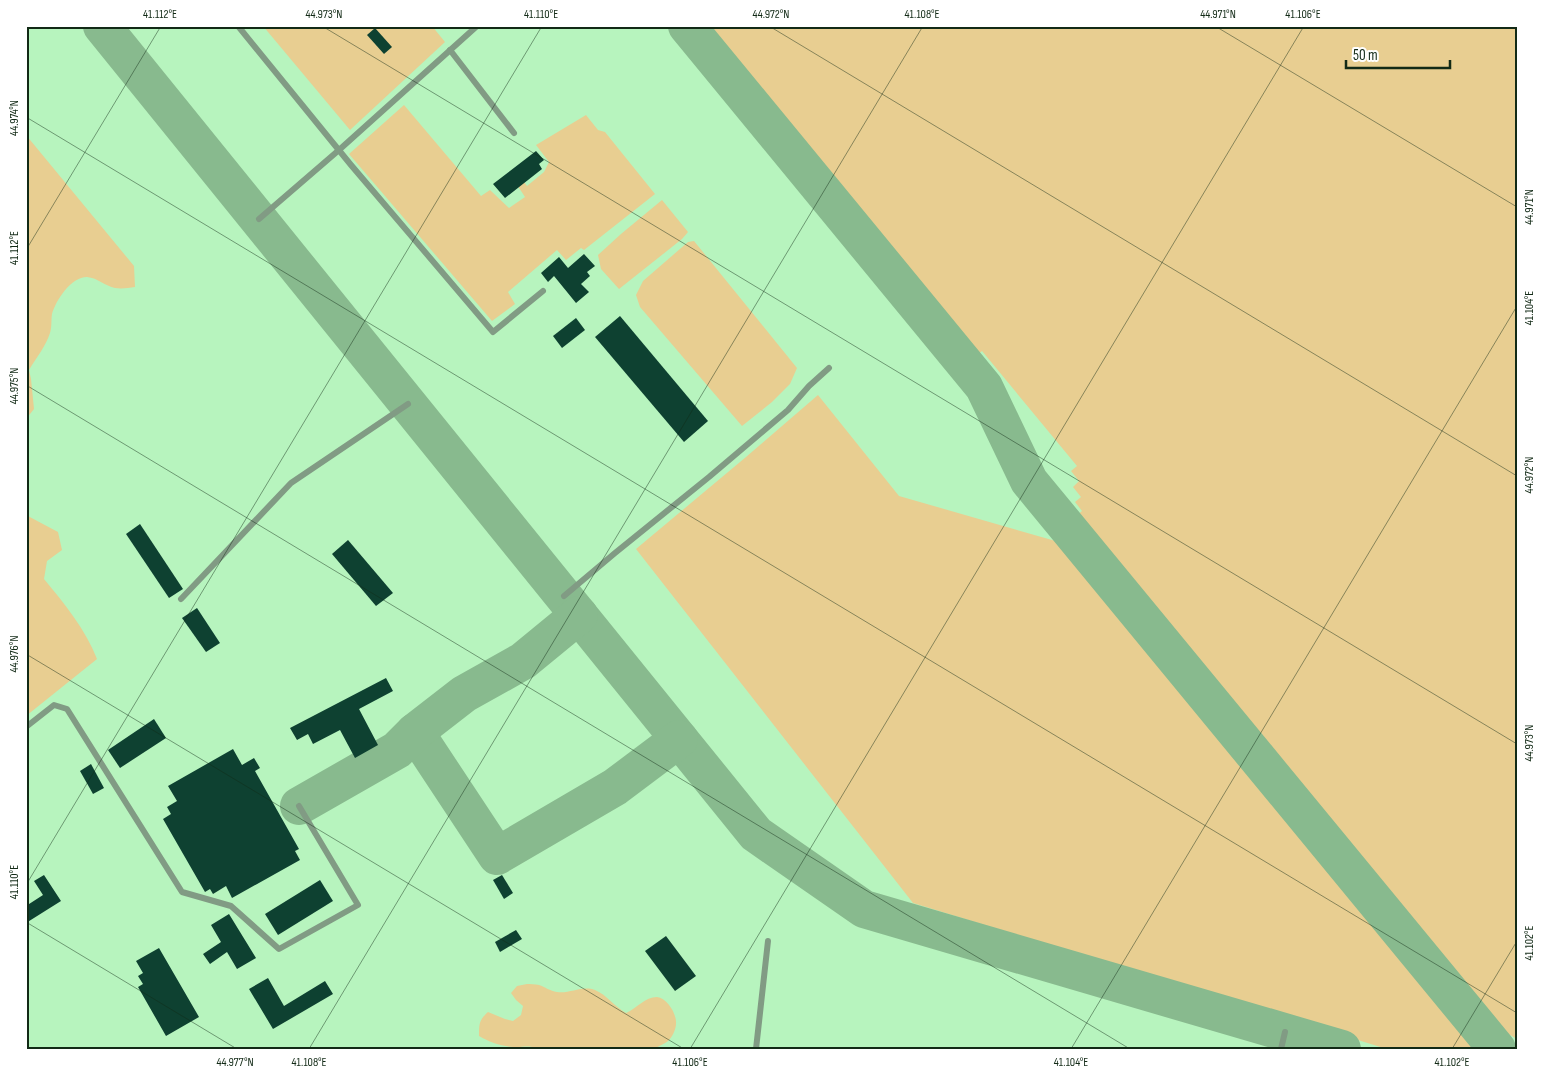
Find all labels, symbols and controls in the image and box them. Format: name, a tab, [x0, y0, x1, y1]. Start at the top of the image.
text: 41.112°E	[143, 7, 177, 22]
text: 44.973°N	[306, 7, 342, 22]
text: 41.110°E	[524, 7, 558, 22]
text: 44.972°N	[753, 7, 789, 22]
text: 41.108°E	[904, 7, 940, 22]
text: 44.971°N	[1200, 7, 1236, 22]
text: 41.106°E	[1285, 7, 1321, 22]
scale bar	[1346, 38, 1449, 70]
text: 50 m	[1353, 46, 1378, 65]
text: 44.974°N	[7, 100, 22, 136]
text: 44.971°N	[1522, 189, 1537, 225]
text: 41.112°E	[7, 231, 22, 265]
text: 41.104°E	[1522, 291, 1537, 325]
text: 44.975°N	[7, 368, 22, 404]
text: 44.972°N	[1522, 457, 1537, 493]
text: 44.976°N	[7, 635, 22, 673]
text: 44.973°N	[1522, 725, 1537, 761]
text: 41.110°E	[7, 865, 22, 899]
text: 41.102°E	[1522, 925, 1537, 960]
text: 44.977°N	[216, 1055, 254, 1070]
text: 41.108°E	[291, 1055, 327, 1070]
text: 41.106°E	[672, 1055, 708, 1070]
text: 41.104°E	[1054, 1055, 1088, 1070]
text: 41.102°E	[1435, 1055, 1470, 1070]

